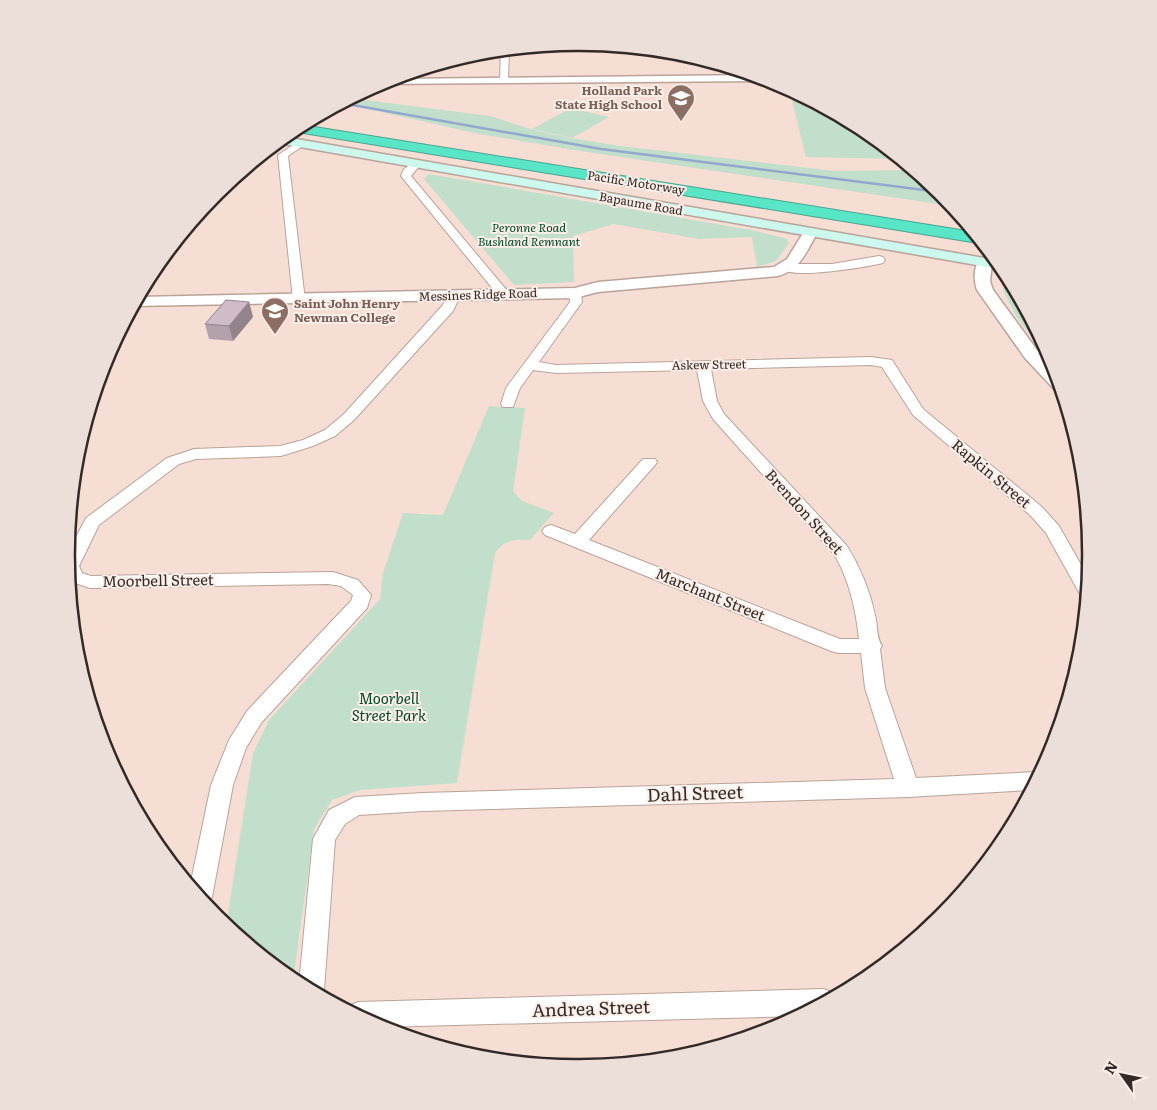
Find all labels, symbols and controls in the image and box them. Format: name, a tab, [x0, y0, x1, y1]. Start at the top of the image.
place label: Holland Park State High School	[555, 81, 663, 113]
school or university icon: Holland Park State High School	[666, 83, 696, 122]
street label: Pacific Motorway	[586, 165, 686, 199]
street label: Bapaume Road	[598, 187, 685, 219]
park label: Peronne Road Bushland Remnant	[478, 218, 581, 250]
street label: Messines Ridge Road	[418, 283, 538, 305]
place label: Saint John Henry Newman College	[294, 294, 401, 326]
school or university icon: Saint John Henry Newman College	[260, 296, 290, 335]
street label: Askew Street	[672, 354, 747, 374]
street label: Rapkin Street	[947, 433, 1037, 513]
street label: Brendon Street	[760, 463, 850, 559]
street label: Marchant Street	[652, 561, 769, 626]
street label: Moorbell Street	[102, 567, 214, 592]
park label: Moorbell Street Park	[352, 686, 427, 726]
street label: Dahl Street	[646, 777, 744, 808]
street label: Andrea Street	[531, 992, 651, 1023]
north arrow	[1097, 1050, 1147, 1100]
text: N	[1099, 1057, 1122, 1078]

